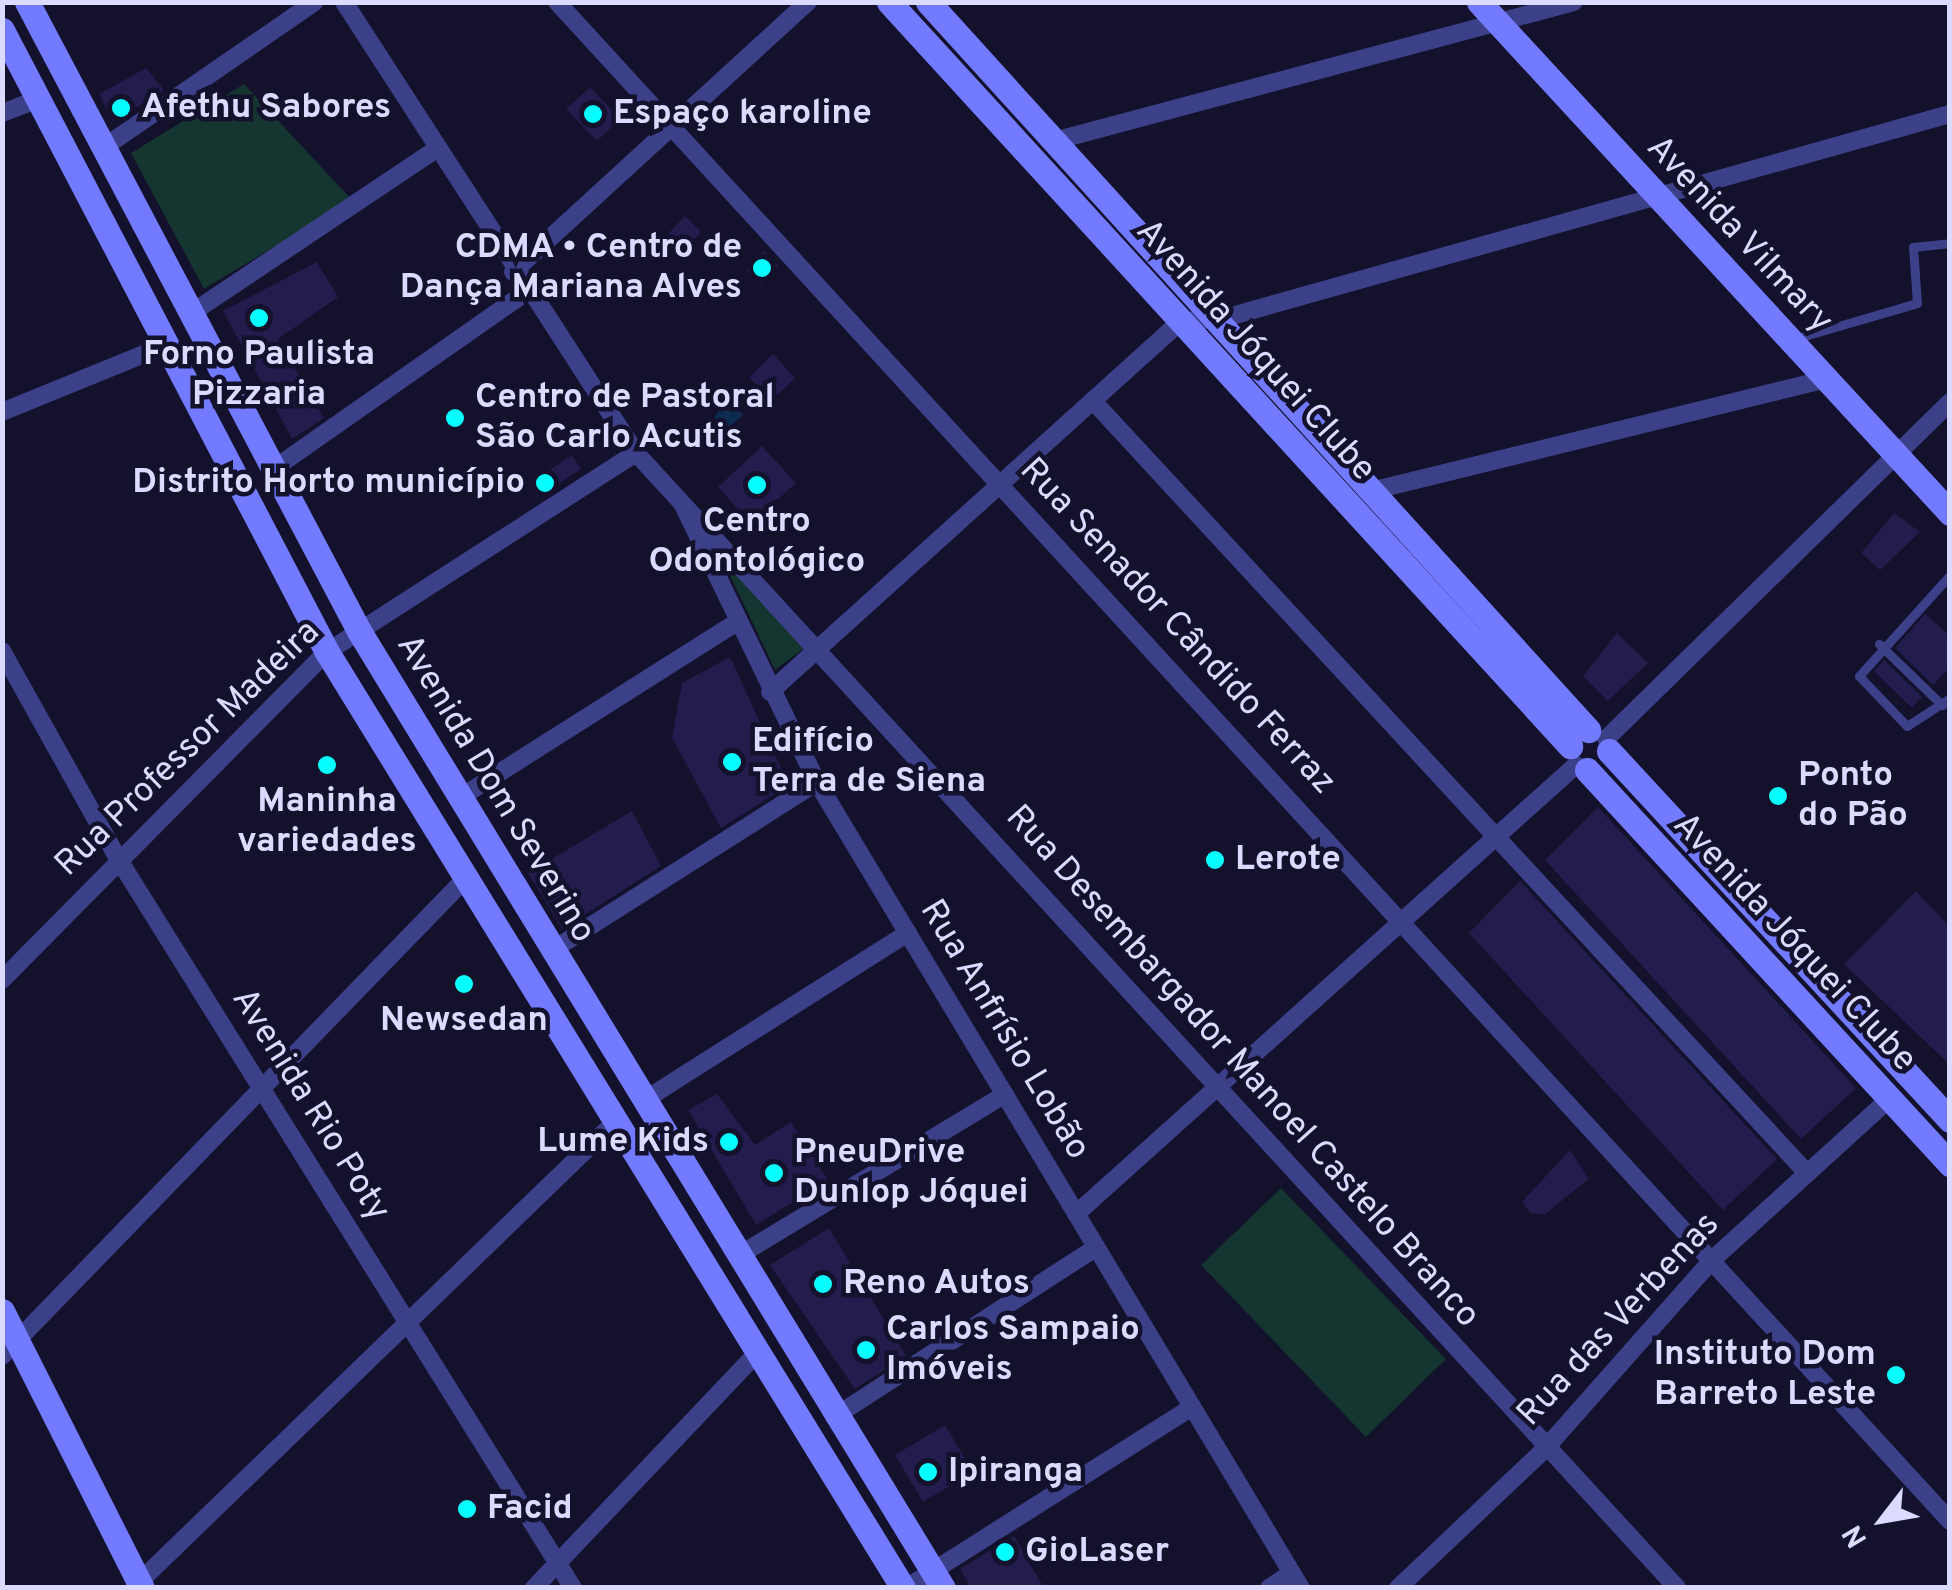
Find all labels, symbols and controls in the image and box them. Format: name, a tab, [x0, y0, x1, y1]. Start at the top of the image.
place label: Afethu Sabores	[141, 87, 391, 129]
place label: Espaço karoline	[613, 93, 872, 135]
marker: Afethu Sabores	[110, 97, 132, 119]
marker: Espaço karoline	[582, 103, 604, 125]
street label: Avenida Vilmary	[1636, 127, 1842, 343]
street label: Avenida Jóquei Clube	[1126, 211, 1384, 491]
place label: CDMA • Centro de Dança Mariana Alves	[398, 227, 742, 309]
marker: CDMA • Centro de Dança Mariana Alves	[751, 257, 773, 279]
marker: Forno Paulista Pizzaria	[248, 307, 270, 329]
place label: Forno Paulista Pizzaria	[143, 334, 375, 416]
place label: Centro de Pastoral São Carlo Acutis	[475, 377, 775, 459]
marker: Centro de Pastoral São Carlo Acutis	[444, 407, 466, 429]
street label: Rua Senador Cândido Ferraz	[1010, 450, 1344, 804]
place label: Distrito Horto município	[132, 462, 525, 504]
marker: Distrito Horto município	[534, 472, 556, 494]
marker: Centro Odontológico	[746, 474, 768, 496]
place label: Centro Odontológico	[649, 501, 865, 583]
street label: Rua Professor Madeira	[47, 612, 329, 886]
street label: Avenida Dom Severino	[386, 627, 604, 951]
place label: Edifício Terra de Siena	[752, 721, 986, 803]
marker: Edifício Terra de Siena	[721, 751, 743, 773]
marker: Maninha variedades	[316, 754, 338, 776]
place label: Ponto do Pão	[1798, 755, 1908, 837]
place label: Maninha variedades	[237, 781, 417, 863]
marker: Ponto do Pão	[1767, 785, 1789, 807]
street label: Rua Desembargador Manoel Castelo Branco	[996, 797, 1488, 1337]
street label: Avenida Jóquei Clube	[1663, 805, 1925, 1081]
place label: Lerote	[1235, 839, 1341, 881]
marker: Lerote	[1204, 849, 1226, 871]
street label: Rua Anfrísio Lobão	[910, 892, 1098, 1168]
marker: Newsedan	[453, 973, 475, 995]
street label: Avenida Rio Poty	[222, 981, 398, 1229]
place label: Newsedan	[380, 1000, 548, 1042]
place label: Lume Kids	[537, 1121, 709, 1163]
marker: Lume Kids	[718, 1131, 740, 1153]
place label: PneuDrive Dunlop Jóquei	[794, 1132, 1028, 1214]
marker: PneuDrive Dunlop Jóquei	[763, 1162, 785, 1184]
street label: Rua das Verbenas	[1509, 1204, 1729, 1436]
place label: Reno Autos	[843, 1263, 1031, 1305]
marker: Reno Autos	[812, 1273, 834, 1295]
place label: Carlos Sampaio Imóveis	[886, 1309, 1140, 1391]
place label: Instituto Dom Barreto Leste	[1654, 1334, 1876, 1416]
marker: Carlos Sampaio Imóveis	[855, 1339, 877, 1361]
marker: Instituto Dom Barreto Leste	[1885, 1364, 1907, 1386]
place label: Ipiranga	[948, 1451, 1083, 1493]
marker: Ipiranga	[917, 1461, 939, 1483]
north arrow	[1832, 1470, 1932, 1570]
place label: Facid	[487, 1488, 573, 1530]
marker: Facid	[456, 1498, 478, 1520]
text: N	[1836, 1518, 1877, 1553]
place label: GioLaser	[1025, 1531, 1169, 1573]
marker: GioLaser	[994, 1541, 1016, 1563]

